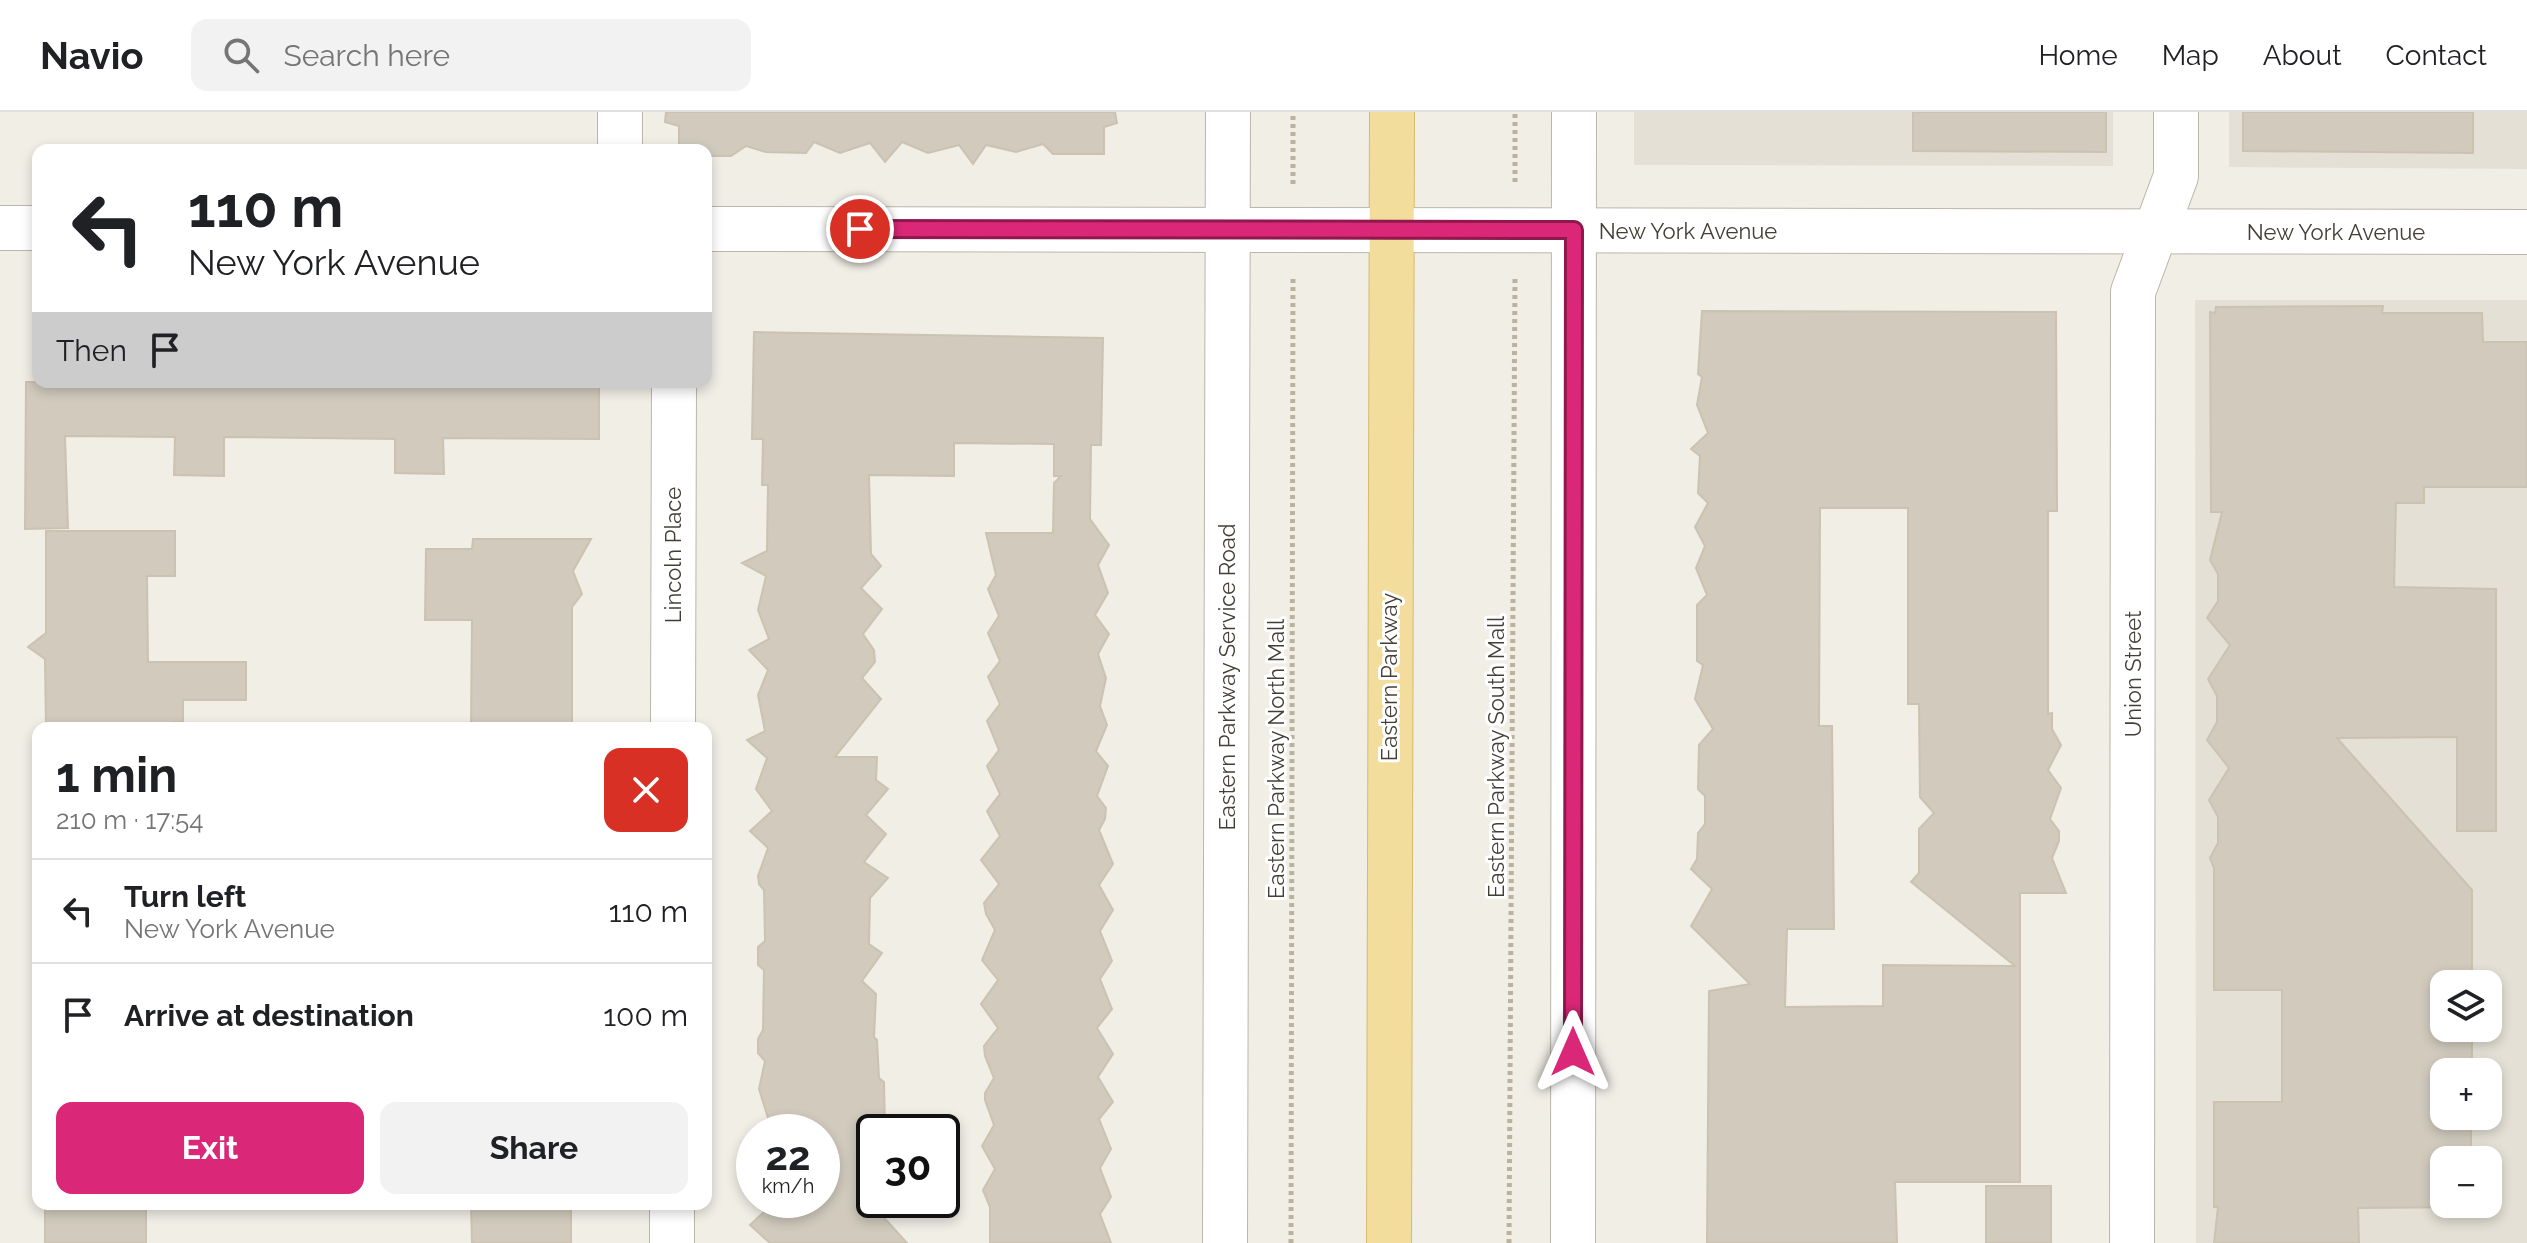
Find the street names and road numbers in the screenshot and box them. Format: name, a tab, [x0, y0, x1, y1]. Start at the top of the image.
street label: New York Avenue	[1599, 218, 1777, 244]
street label: New York Avenue	[2247, 219, 2425, 245]
street label: Lincoln Place	[660, 487, 686, 623]
street label: Eastern Parkway Service Road	[1214, 523, 1240, 831]
street label: Eastern Parkway	[1376, 593, 1402, 761]
street label: Union Street	[2120, 610, 2146, 737]
street label: Eastern Parkway South Mall	[1483, 616, 1509, 898]
street label: Eastern Parkway North Mall	[1263, 619, 1289, 899]

